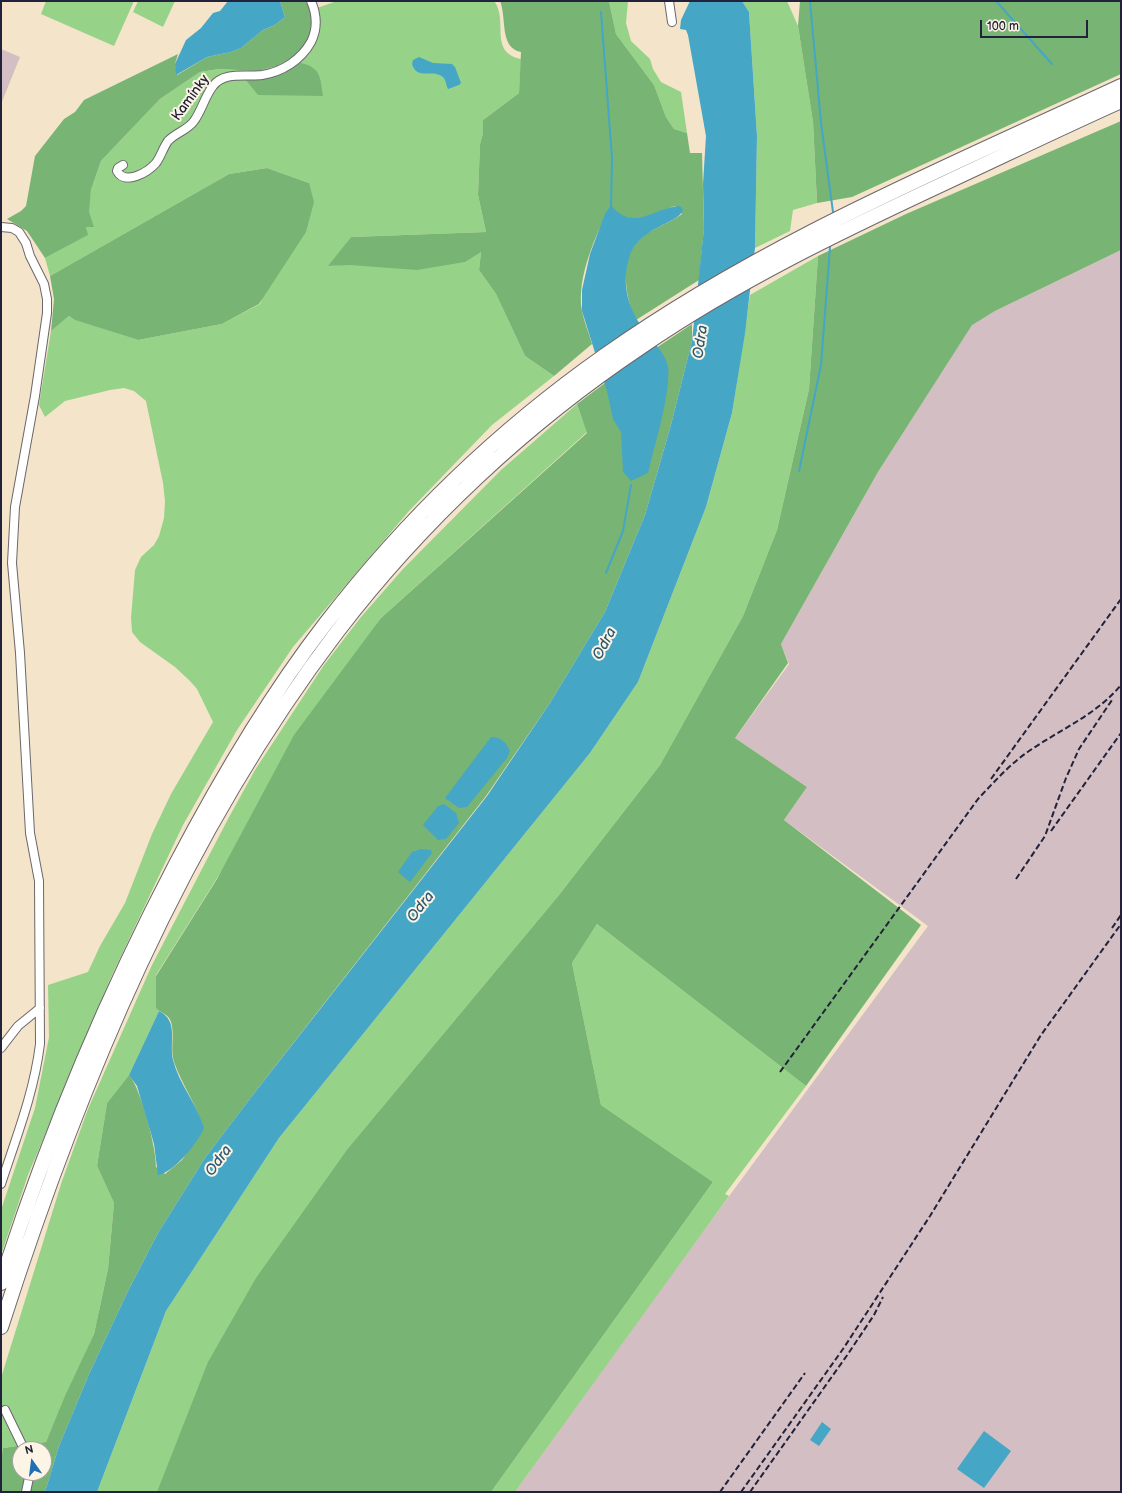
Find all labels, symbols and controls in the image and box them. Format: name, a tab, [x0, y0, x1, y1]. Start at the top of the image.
scale bar	[982, 12, 1090, 38]
text: 100 m	[987, 19, 1019, 34]
street label: Kamínky	[169, 72, 213, 124]
water label: Odra	[690, 324, 712, 360]
water label: Odra	[589, 625, 621, 663]
water label: Odra	[404, 888, 438, 926]
water label: Odra	[202, 1142, 236, 1180]
north arrow	[12, 1441, 52, 1481]
text: N	[24, 1443, 35, 1457]

